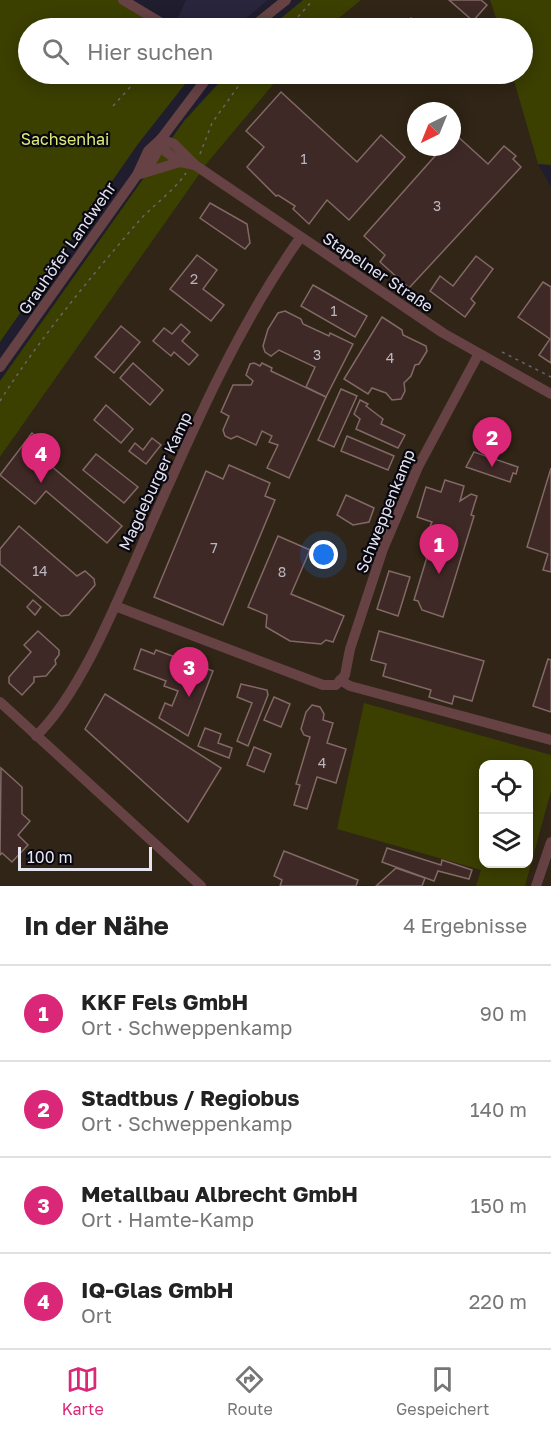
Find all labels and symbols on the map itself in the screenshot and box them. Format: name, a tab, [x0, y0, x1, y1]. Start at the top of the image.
north arrow	[407, 102, 461, 156]
park label: Sachsenhai	[21, 129, 109, 149]
house number: 1	[301, 150, 308, 167]
street label: Grauhöfer Landwehr	[14, 178, 120, 318]
house number: 3	[433, 197, 441, 214]
street label: Stapelner Straße	[319, 228, 437, 316]
house number: 2	[190, 270, 198, 287]
house number: 1	[331, 302, 338, 319]
house number: 3	[313, 346, 321, 363]
house number: 4	[386, 349, 394, 366]
street label: Magdeburger Kamp	[114, 408, 196, 553]
pin: 2	[472, 418, 512, 467]
pin: 4	[22, 434, 60, 483]
street label: Schweppenkamp	[351, 446, 419, 576]
pin: 1	[420, 524, 458, 574]
house number: 7	[210, 539, 218, 556]
your location	[309, 540, 338, 569]
house number: 14	[32, 562, 48, 579]
house number: 8	[278, 563, 286, 580]
pin: 3	[170, 648, 208, 697]
house number: 4	[318, 754, 326, 771]
scale bar	[18, 844, 152, 872]

